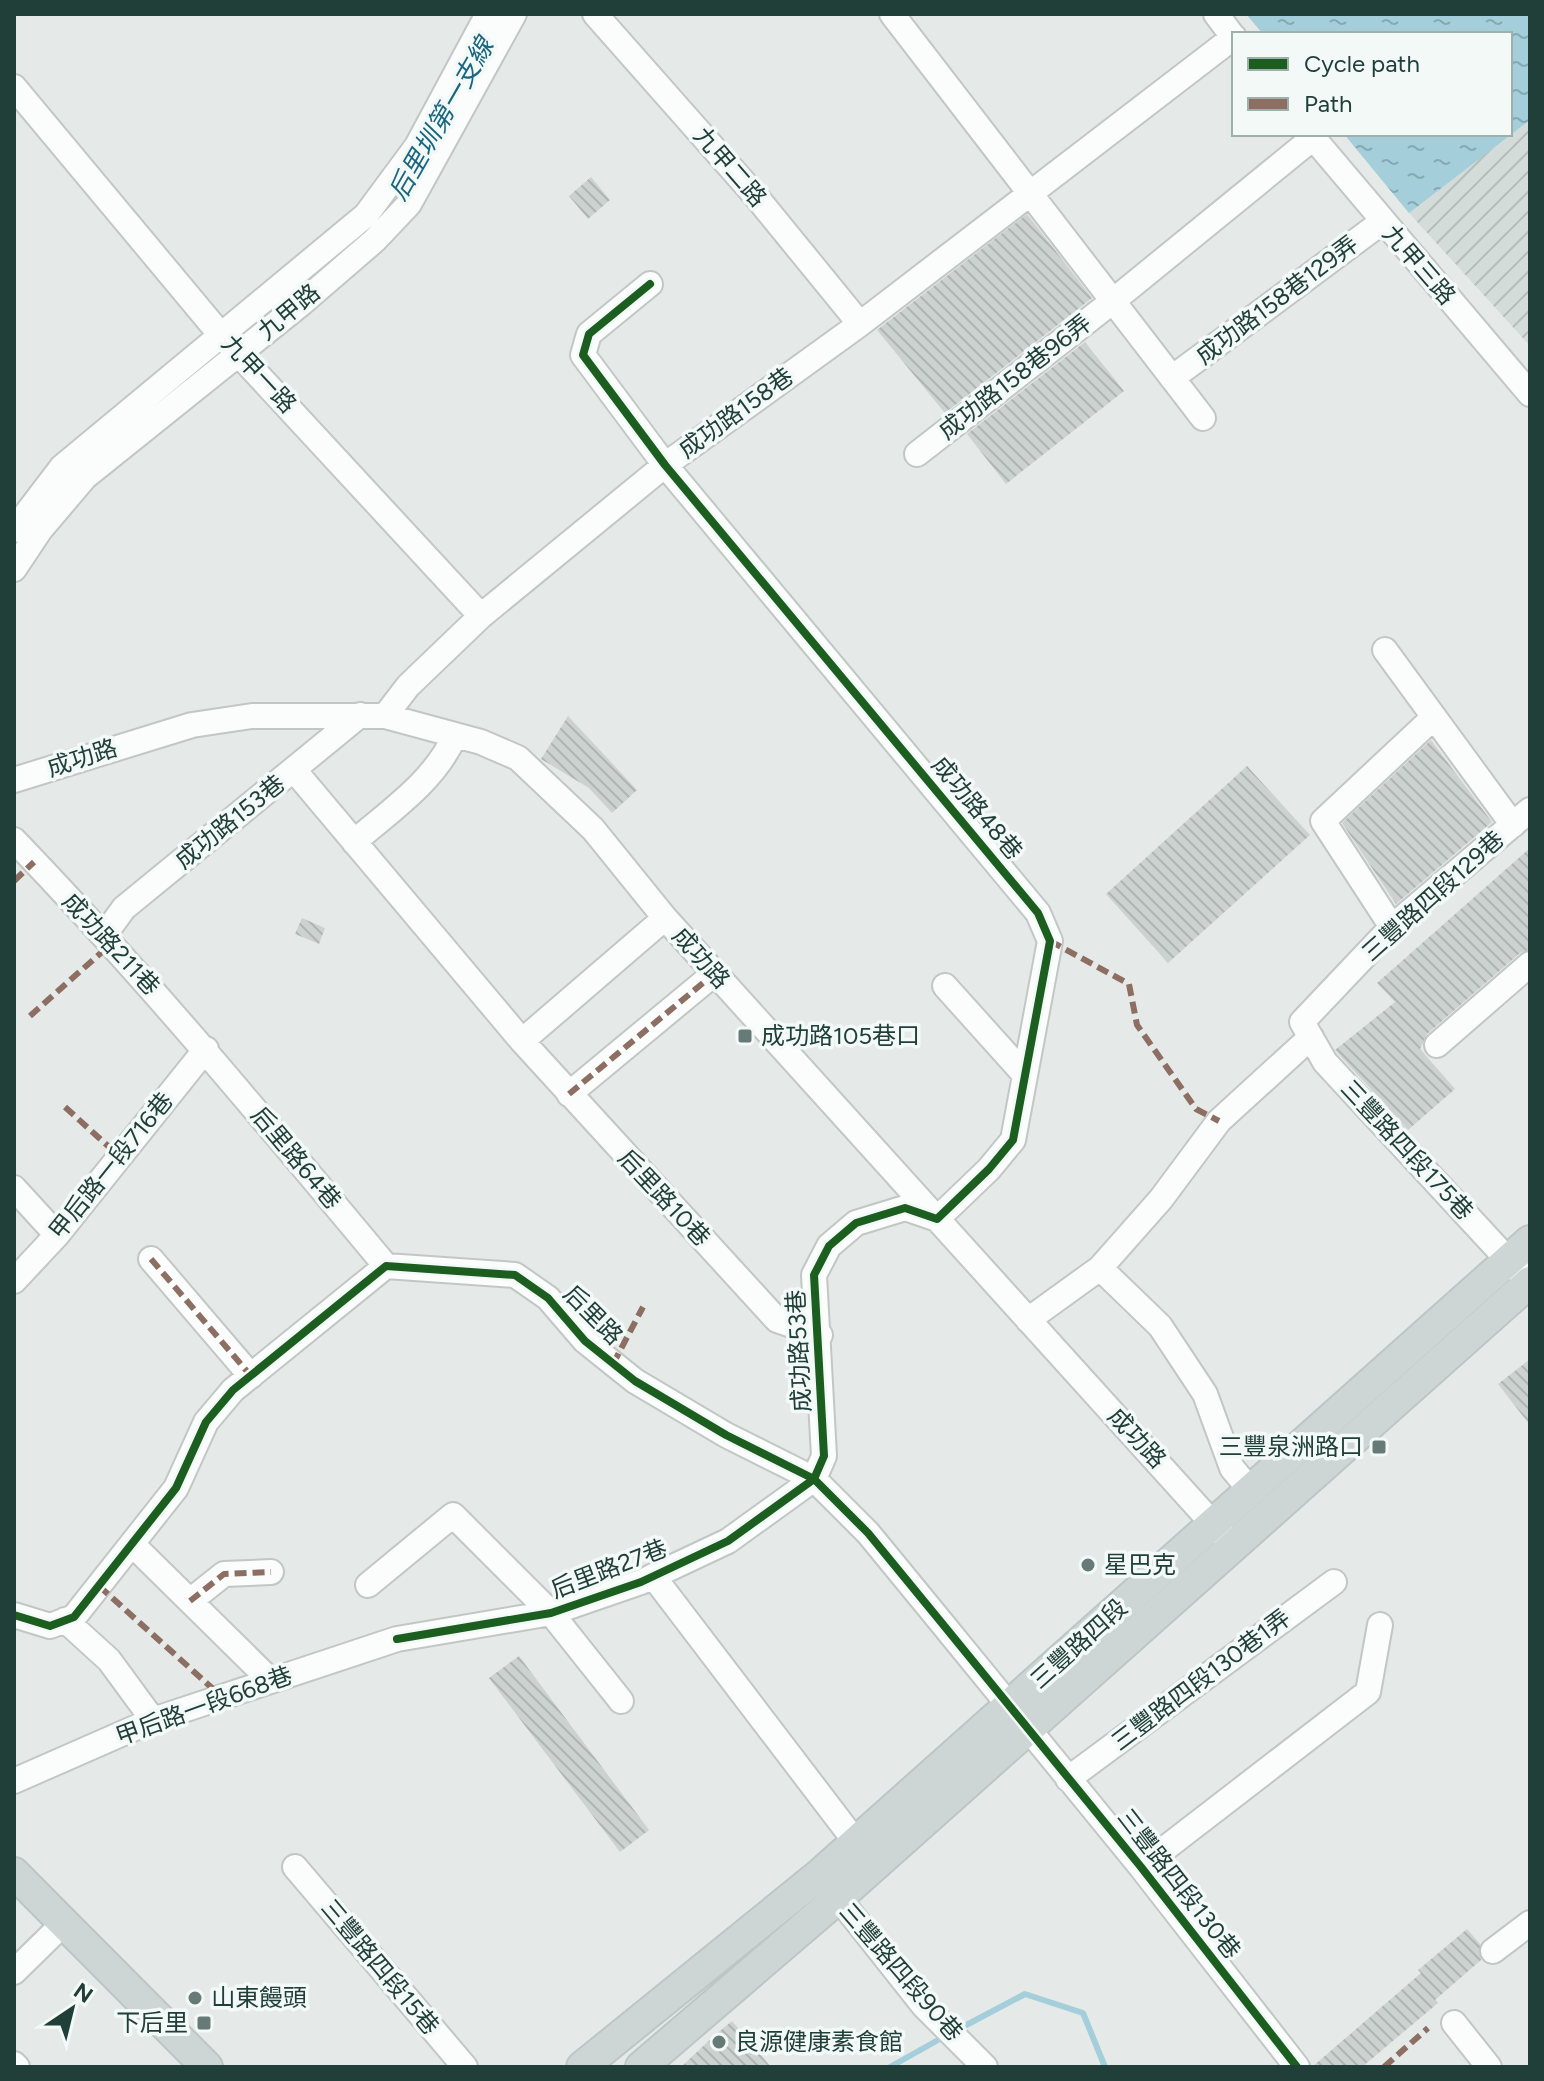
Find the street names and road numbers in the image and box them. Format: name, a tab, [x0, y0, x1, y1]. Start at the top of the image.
street label: 九甲二路	[688, 121, 773, 212]
street label: 九甲三路	[1377, 219, 1462, 310]
street label: 成功路158巷129弄	[1190, 229, 1363, 370]
street label: 九甲路	[252, 277, 326, 346]
street label: 成功路158巷96弄	[933, 308, 1097, 445]
street label: 九甲一路	[216, 329, 303, 419]
street label: 成功路158巷	[673, 361, 799, 464]
street label: 成功路	[43, 733, 121, 782]
street label: 成功路48巷	[926, 750, 1029, 865]
street label: 成功路153巷	[169, 769, 290, 875]
street label: 三豐路四段129巷	[1356, 824, 1510, 967]
street label: 成功路211巷	[57, 887, 166, 1001]
street label: 成功路	[667, 921, 736, 994]
street label: 三豐路四段175巷	[1335, 1074, 1480, 1226]
street label: 甲后路一段716巷	[43, 1086, 179, 1245]
street label: 后里路64巷	[245, 1101, 348, 1215]
street label: 后里路10巷	[612, 1143, 716, 1252]
street label: 后里路	[558, 1279, 629, 1350]
street label: 成功路53巷	[781, 1289, 816, 1413]
street label: 成功路	[1102, 1401, 1173, 1474]
street label: 后里路27巷	[547, 1533, 671, 1604]
street label: 三豐路四段	[1024, 1593, 1133, 1695]
street label: 三豐路四段130巷1弄	[1106, 1603, 1296, 1756]
street label: 甲后路一段668巷	[112, 1660, 296, 1751]
street label: 三豐路四段130巷	[1112, 1803, 1247, 1964]
street label: 三豐路四段15巷	[315, 1893, 445, 2040]
street label: 三豐路四段90巷	[834, 1897, 969, 2046]

